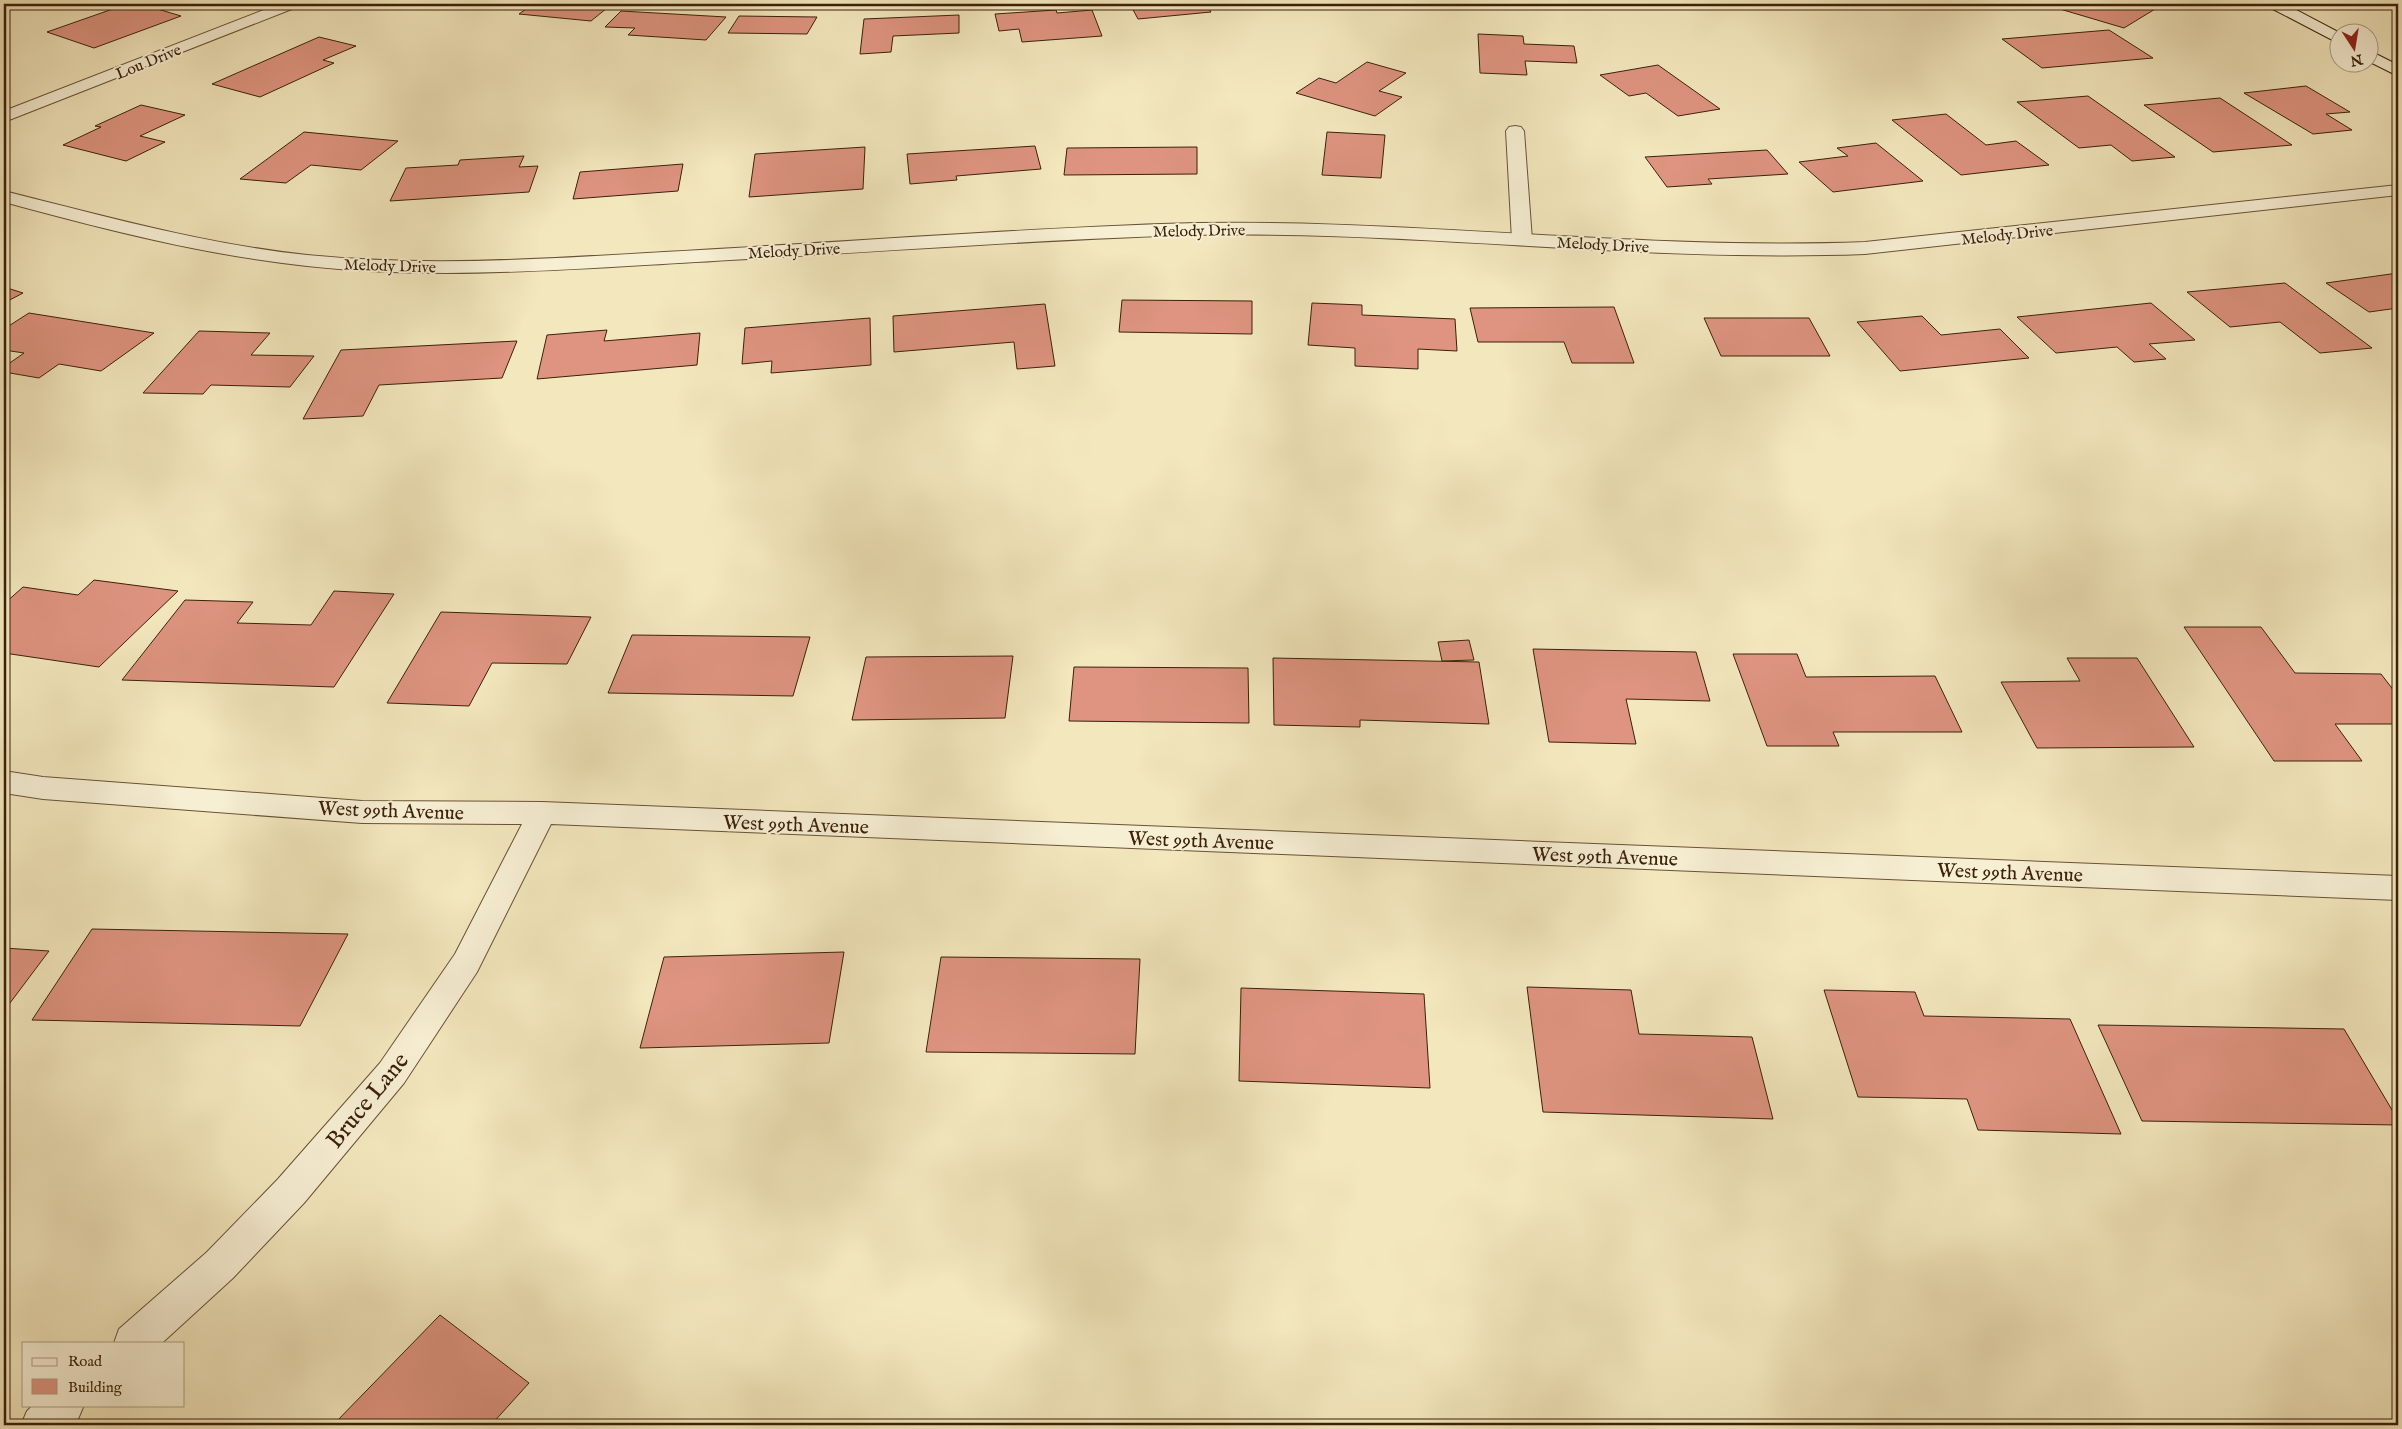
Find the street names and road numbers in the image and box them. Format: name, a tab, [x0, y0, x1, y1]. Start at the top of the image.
street label: Lou Drive	[113, 41, 185, 85]
street label: Melody Drive	[1153, 221, 1245, 243]
street label: Melody Drive	[1960, 221, 2054, 251]
street label: Melody Drive	[1556, 234, 1649, 258]
street label: Melody Drive	[748, 240, 841, 264]
street label: Melody Drive	[343, 255, 436, 279]
street label: West 99th Avenue	[318, 796, 464, 827]
street label: West 99th Avenue	[723, 810, 869, 841]
street label: West 99th Avenue	[1128, 826, 1274, 857]
street label: West 99th Avenue	[1532, 842, 1678, 873]
street label: West 99th Avenue	[1937, 858, 2083, 889]
street label: Bruce Lane	[320, 1047, 416, 1155]

